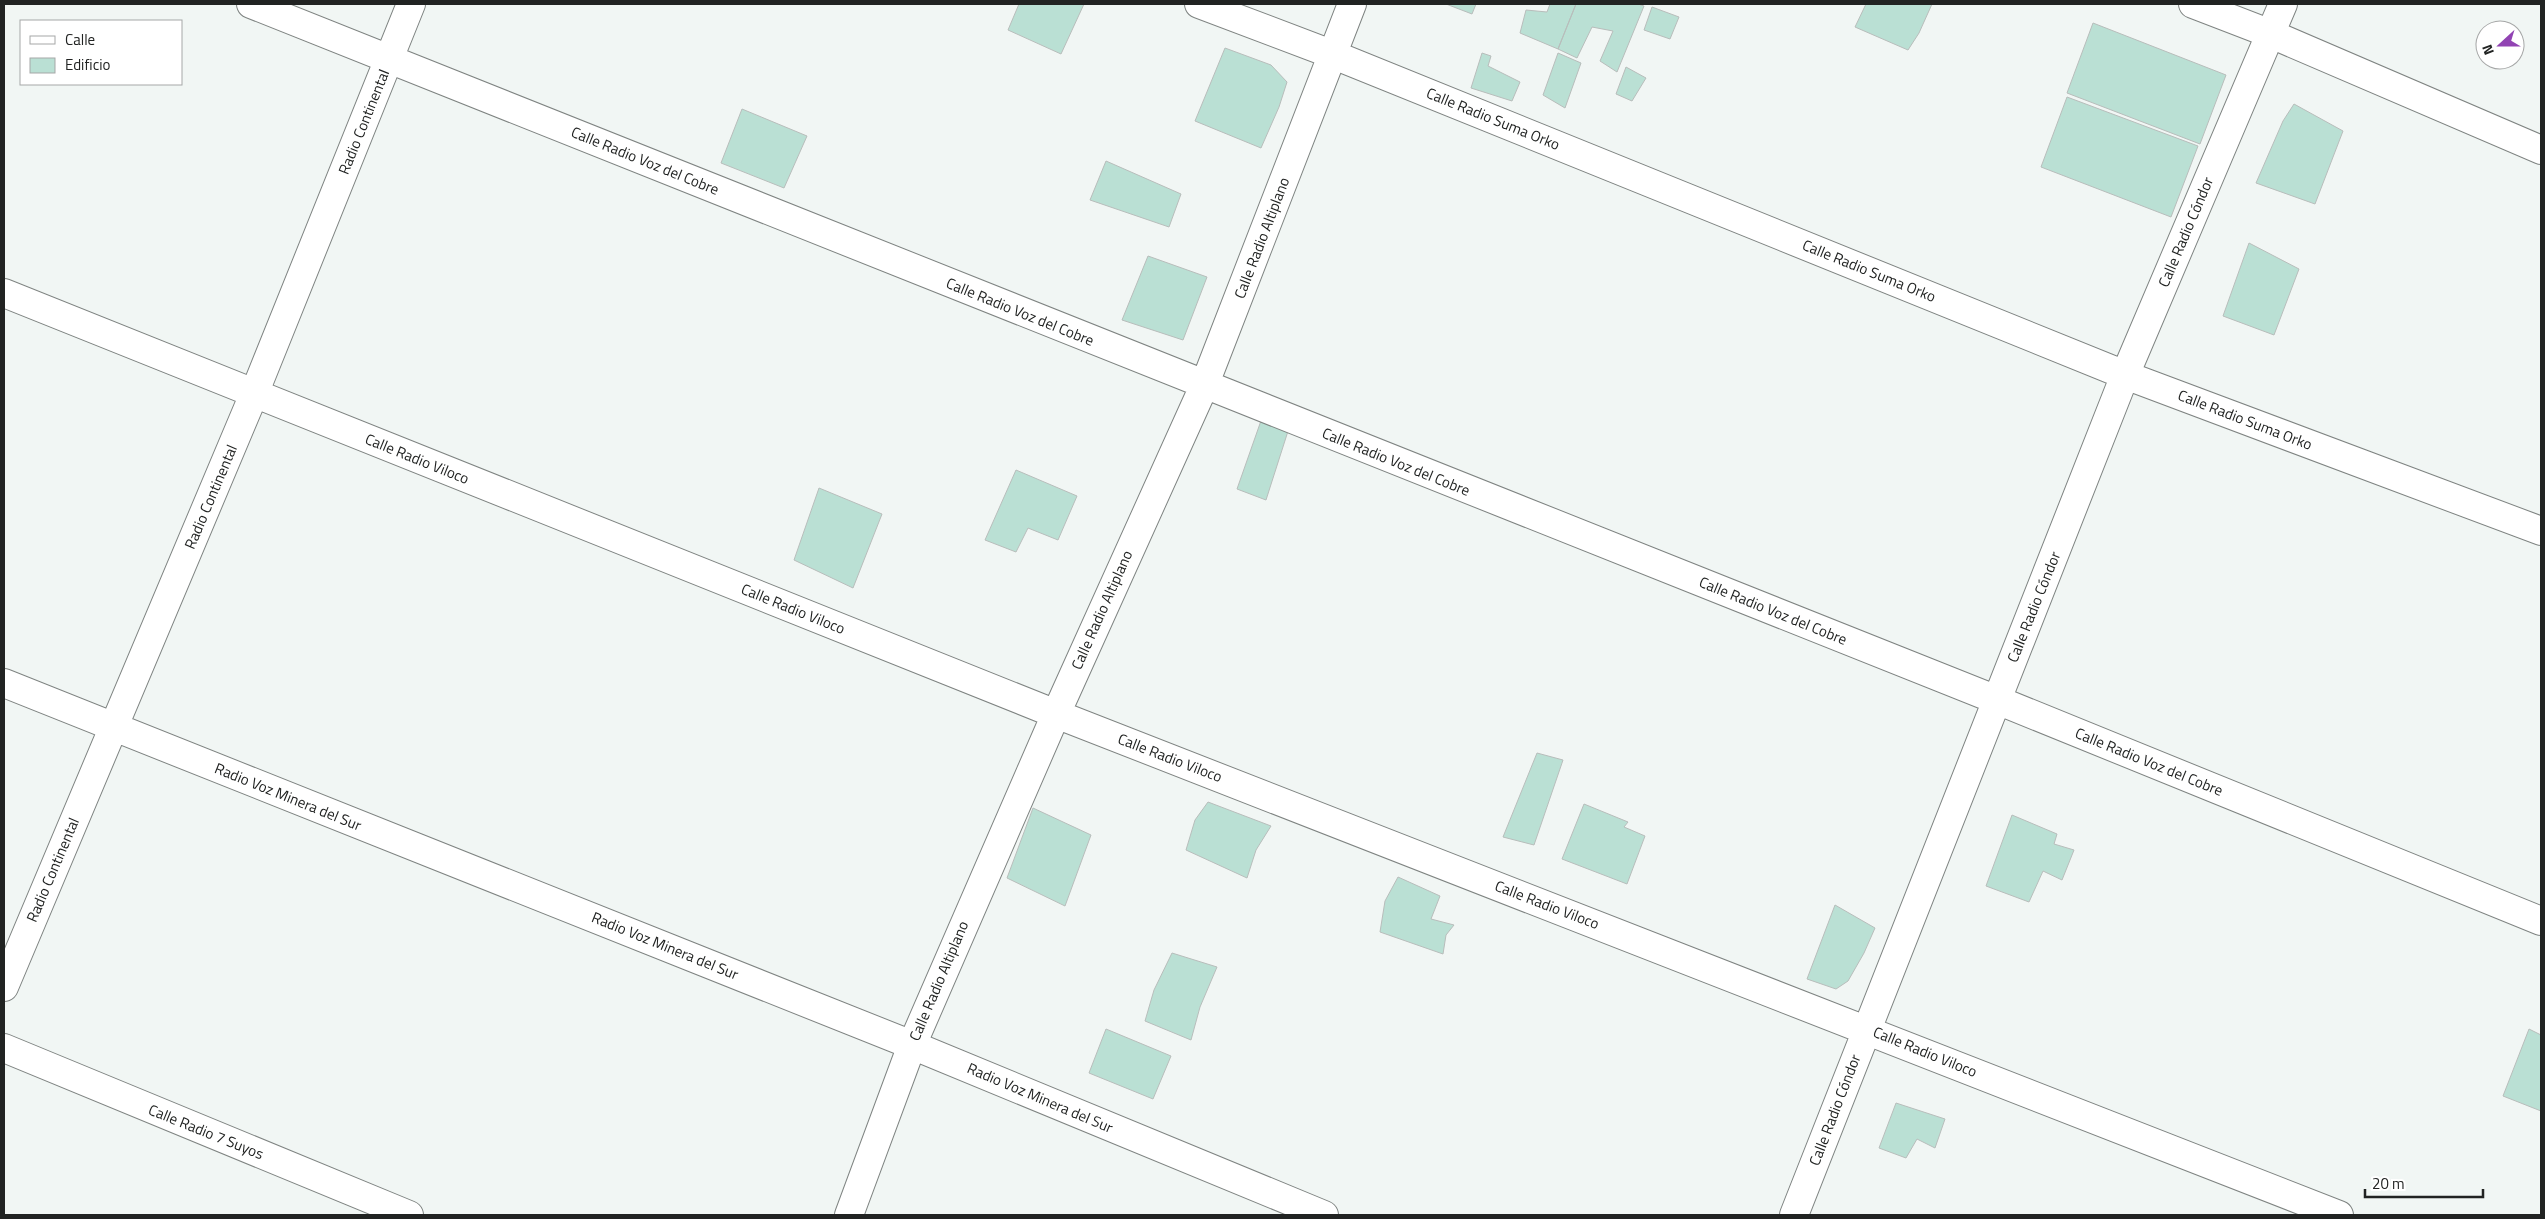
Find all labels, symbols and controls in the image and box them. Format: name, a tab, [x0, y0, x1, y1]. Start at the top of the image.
legend	[20, 20, 182, 85]
north arrow	[2475, 20, 2525, 70]
text: Calle	[65, 28, 95, 51]
text: N	[2476, 42, 2499, 58]
text: Edificio	[65, 53, 110, 76]
street label: Radio Continental	[332, 66, 395, 178]
street label: Calle Radio Suma Orko	[1423, 81, 1563, 156]
street label: Calle Radio Voz del Cobre	[568, 120, 723, 201]
street label: Calle Radio Cóndor	[2152, 173, 2219, 290]
street label: Calle Radio Altiplano	[1228, 174, 1295, 302]
street label: Calle Radio Suma Orko	[1799, 233, 1939, 308]
street label: Calle Radio Voz del Cobre	[943, 271, 1098, 352]
street label: Calle Radio Suma Orko	[2175, 383, 2316, 456]
street label: Calle Radio Voz del Cobre	[1319, 421, 1474, 502]
street label: Calle Radio Viloco	[362, 427, 473, 490]
street label: Radio Continental	[178, 441, 243, 553]
street label: Calle Radio Altiplano	[1065, 546, 1138, 673]
street label: Calle Radio Cóndor	[2001, 548, 2066, 666]
street label: Calle Radio Voz del Cobre	[1696, 570, 1851, 651]
street label: Calle Radio Viloco	[738, 577, 849, 640]
street label: Calle Radio Voz del Cobre	[2072, 721, 2227, 802]
street label: Calle Radio Viloco	[1114, 727, 1226, 788]
street label: Radio Voz Minera del Sur	[211, 757, 365, 837]
street label: Radio Continental	[20, 814, 85, 926]
street label: Calle Radio Viloco	[1491, 874, 1603, 935]
street label: Radio Voz Minera del Sur	[588, 906, 742, 986]
street label: Calle Radio Altiplano	[903, 917, 974, 1044]
street label: Calle Radio Viloco	[1870, 1020, 1981, 1083]
street label: Calle Radio Cóndor	[1803, 1051, 1866, 1169]
street label: Radio Voz Minera del Sur	[964, 1056, 1117, 1139]
street label: Calle Radio 7 Suyos	[145, 1098, 267, 1165]
scale bar	[2365, 1166, 2482, 1198]
text: 20 m	[2372, 1172, 2405, 1195]

